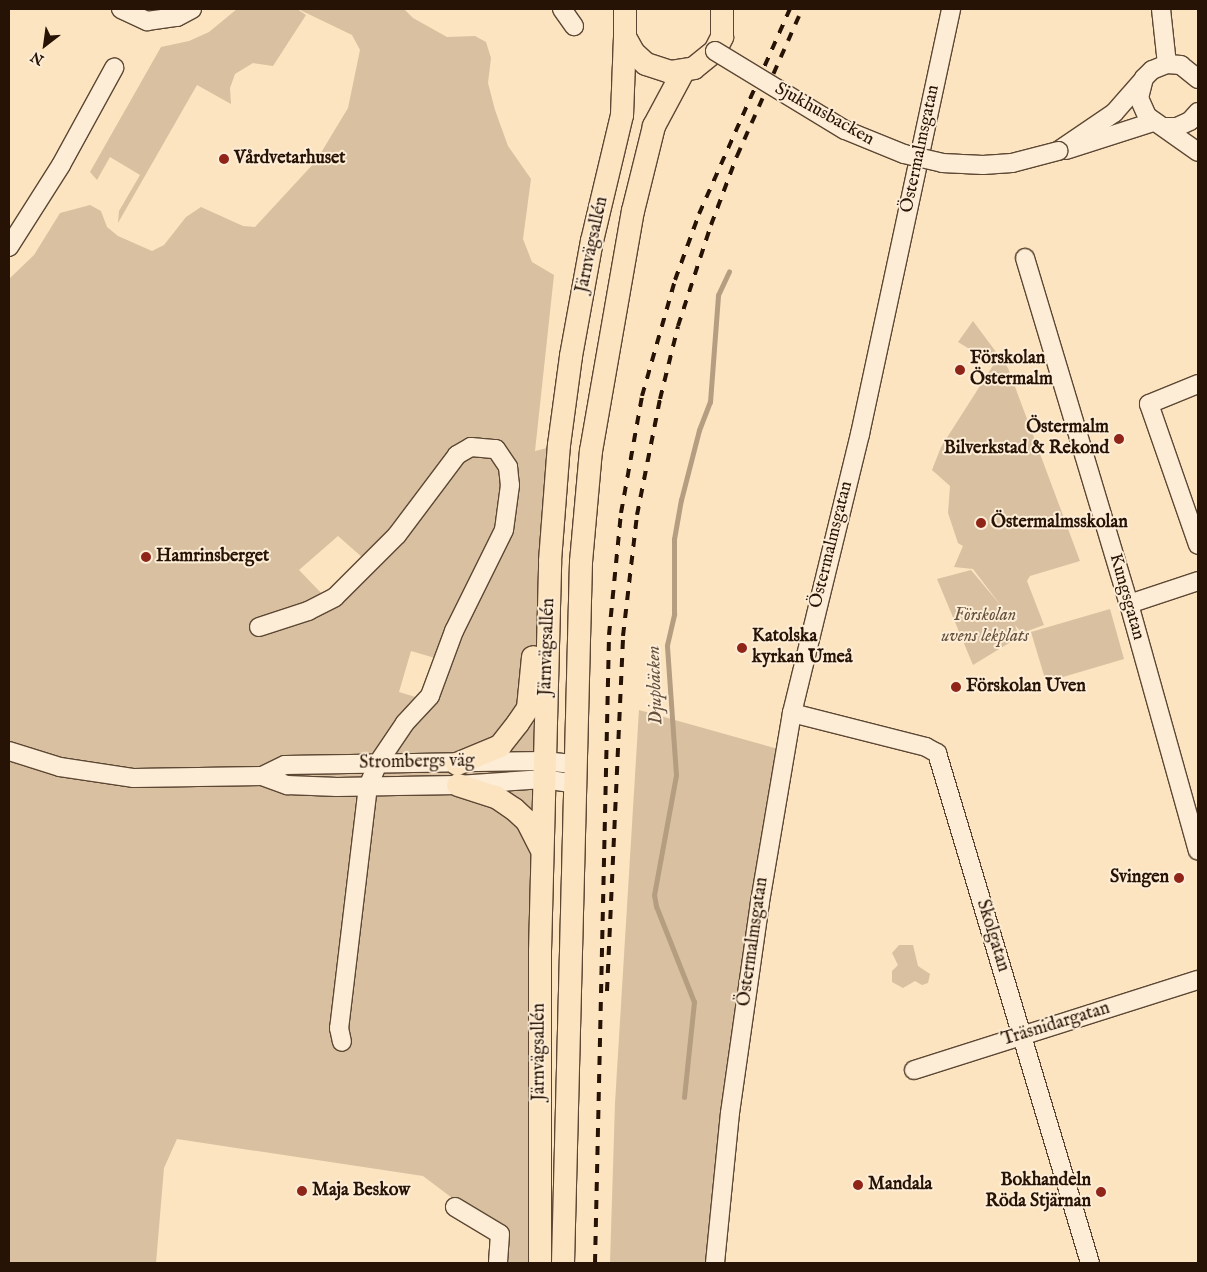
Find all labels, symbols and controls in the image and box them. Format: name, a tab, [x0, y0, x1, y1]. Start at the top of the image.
north arrow	[20, 20, 70, 70]
text: N	[28, 47, 47, 69]
street label: Sjukhusbacken	[771, 79, 877, 151]
street label: Östermalmsgatan	[897, 83, 945, 215]
place label: Vårdvetarhuset	[234, 148, 345, 170]
marker: Vårdvetarhuset	[218, 153, 230, 165]
street label: Järnvägsallén	[572, 195, 614, 295]
place label: Förskolan Östermalm	[970, 349, 1053, 392]
marker: Förskolan Östermalm	[954, 364, 966, 376]
place label: Östermalm Bilverkstad & Rekond	[944, 418, 1109, 460]
marker: Östermalm Bilverkstad & Rekond	[1113, 433, 1125, 445]
street label: Östermalmsgatan	[806, 479, 858, 611]
place label: Östermalmsskolan	[991, 512, 1128, 534]
marker: Östermalmsskolan	[975, 517, 987, 529]
place label: Hamrinsberget	[156, 546, 269, 568]
marker: Hamrinsberget	[140, 551, 152, 563]
street label: Kungsgatan	[1103, 551, 1149, 643]
street label: Järnvägsallén	[535, 598, 561, 696]
park label: Förskolan uvens lekplats	[941, 606, 1029, 649]
place label: Katolska kyrkan Umeå	[752, 627, 853, 670]
marker: Katolska kyrkan Umeå	[736, 642, 748, 654]
water label: Djupbäcken	[643, 645, 669, 725]
place label: Förskolan Uven	[966, 676, 1086, 698]
marker: Förskolan Uven	[950, 681, 962, 693]
street label: Strombergs väg	[359, 751, 475, 775]
place label: Svingen	[1110, 867, 1169, 889]
marker: Svingen	[1173, 872, 1185, 884]
street label: Östermalmsgatan	[734, 876, 774, 1008]
street label: Skolgatan	[971, 897, 1013, 975]
street label: Träsnidargatan	[999, 998, 1113, 1052]
street label: Järnvägsallén	[529, 1003, 551, 1101]
place label: Bokhandeln Röda Stjärnan	[985, 1171, 1091, 1214]
place label: Mandala	[868, 1174, 932, 1196]
marker: Mandala	[852, 1179, 864, 1191]
place label: Maja Beskow	[312, 1180, 410, 1202]
marker: Maja Beskow	[296, 1185, 308, 1197]
marker: Bokhandeln Röda Stjärnan	[1095, 1186, 1107, 1198]

